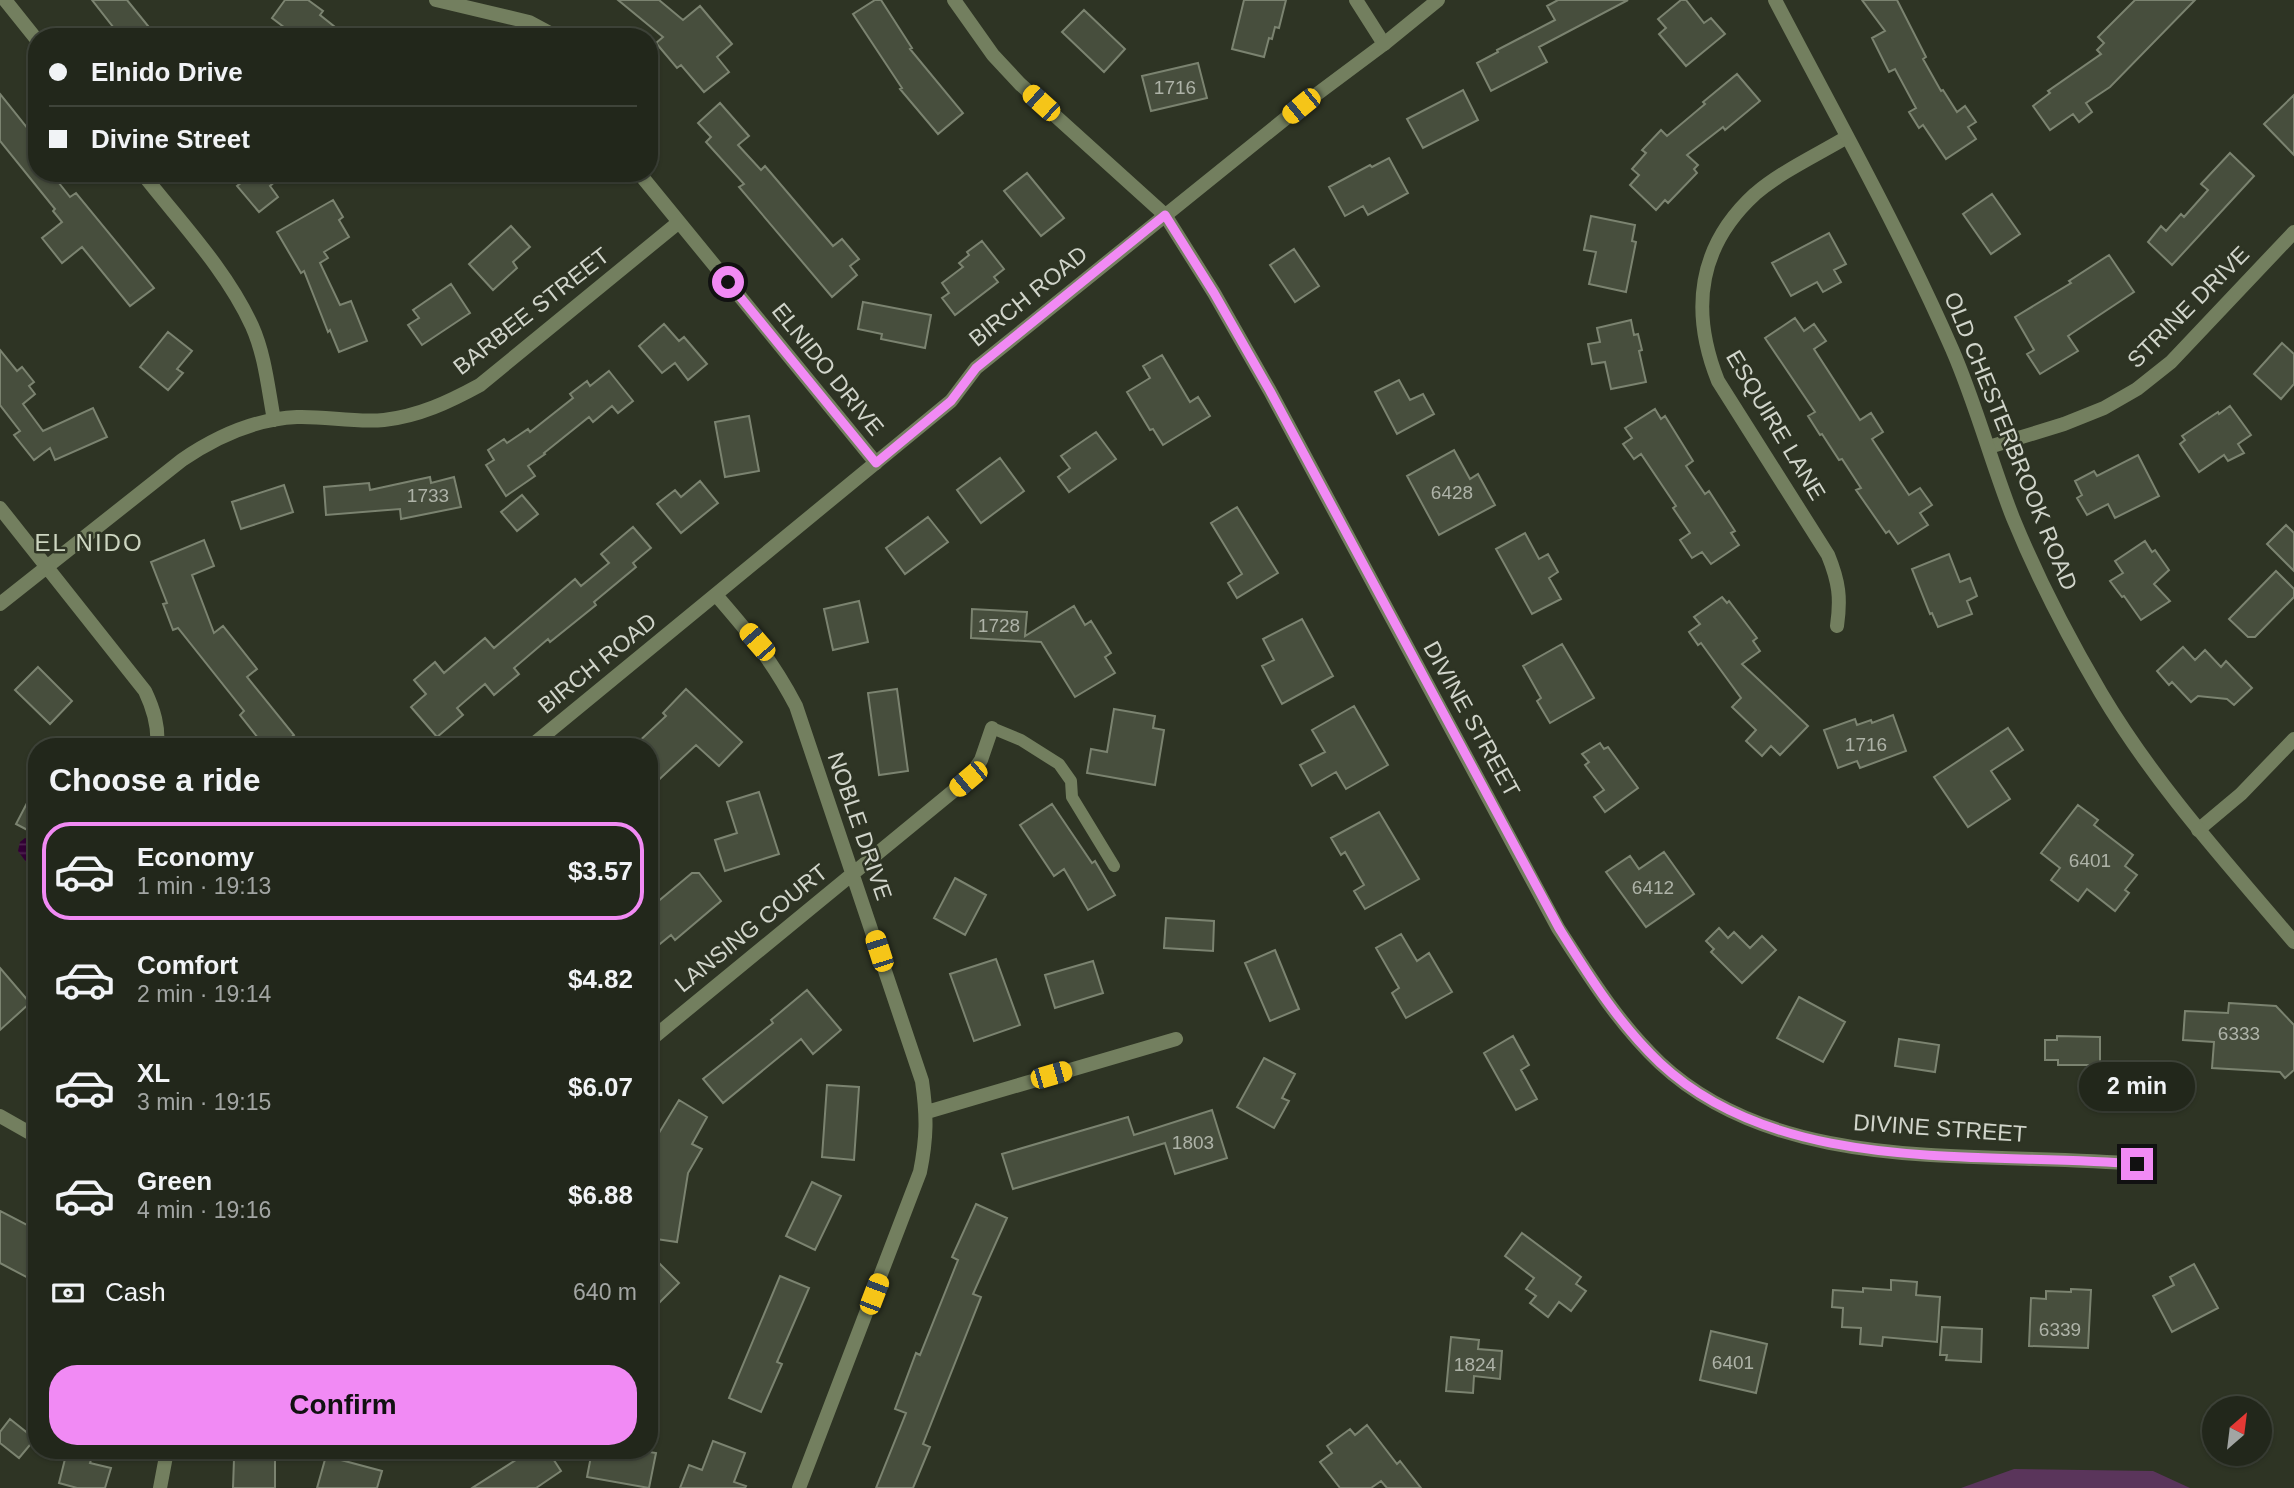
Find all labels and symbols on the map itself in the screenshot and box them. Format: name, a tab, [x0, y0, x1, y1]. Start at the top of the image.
house number: 1716	[1154, 77, 1196, 98]
car	[1019, 81, 1064, 125]
car	[1279, 85, 1324, 127]
street label: BIRCH ROAD	[964, 240, 1092, 352]
street label: STRINE DRIVE	[2122, 241, 2254, 373]
street label: BARBEE STREET	[448, 242, 614, 380]
route start	[712, 266, 744, 298]
street label: OLD CHESTERBROOK ROAD	[1939, 288, 2083, 594]
street label: ELNIDO DRIVE	[767, 298, 889, 440]
street label: ESQUIRE LANE	[1721, 345, 1831, 505]
house number: 6428	[1431, 482, 1473, 503]
house number: 1733	[407, 485, 449, 506]
district label: EL NIDO	[34, 529, 144, 556]
street label: BIRCH ROAD	[533, 607, 661, 719]
house number: 1728	[978, 615, 1020, 636]
car	[736, 619, 779, 665]
street label: DIVINE STREET	[1418, 637, 1526, 801]
house number: 1716	[1845, 734, 1887, 755]
street label: NOBLE DRIVE	[823, 749, 897, 903]
car	[946, 757, 991, 801]
house number: 6401	[2069, 850, 2111, 871]
street label: LANSING COURT	[669, 859, 833, 997]
house number: 6412	[1632, 877, 1674, 898]
car	[863, 928, 896, 974]
house number: 6333	[2218, 1023, 2260, 1044]
car	[1028, 1059, 1075, 1091]
callout: 2 min	[2079, 1062, 2195, 1112]
street label: DIVINE STREET	[1852, 1109, 2028, 1147]
house number: 1803	[1172, 1132, 1214, 1153]
route end	[2121, 1148, 2153, 1180]
car	[857, 1271, 892, 1317]
house number: 6339	[2039, 1319, 2081, 1340]
house number: 6401	[1712, 1352, 1754, 1373]
house number: 1824	[1454, 1354, 1497, 1375]
north arrow	[2202, 1396, 2272, 1466]

